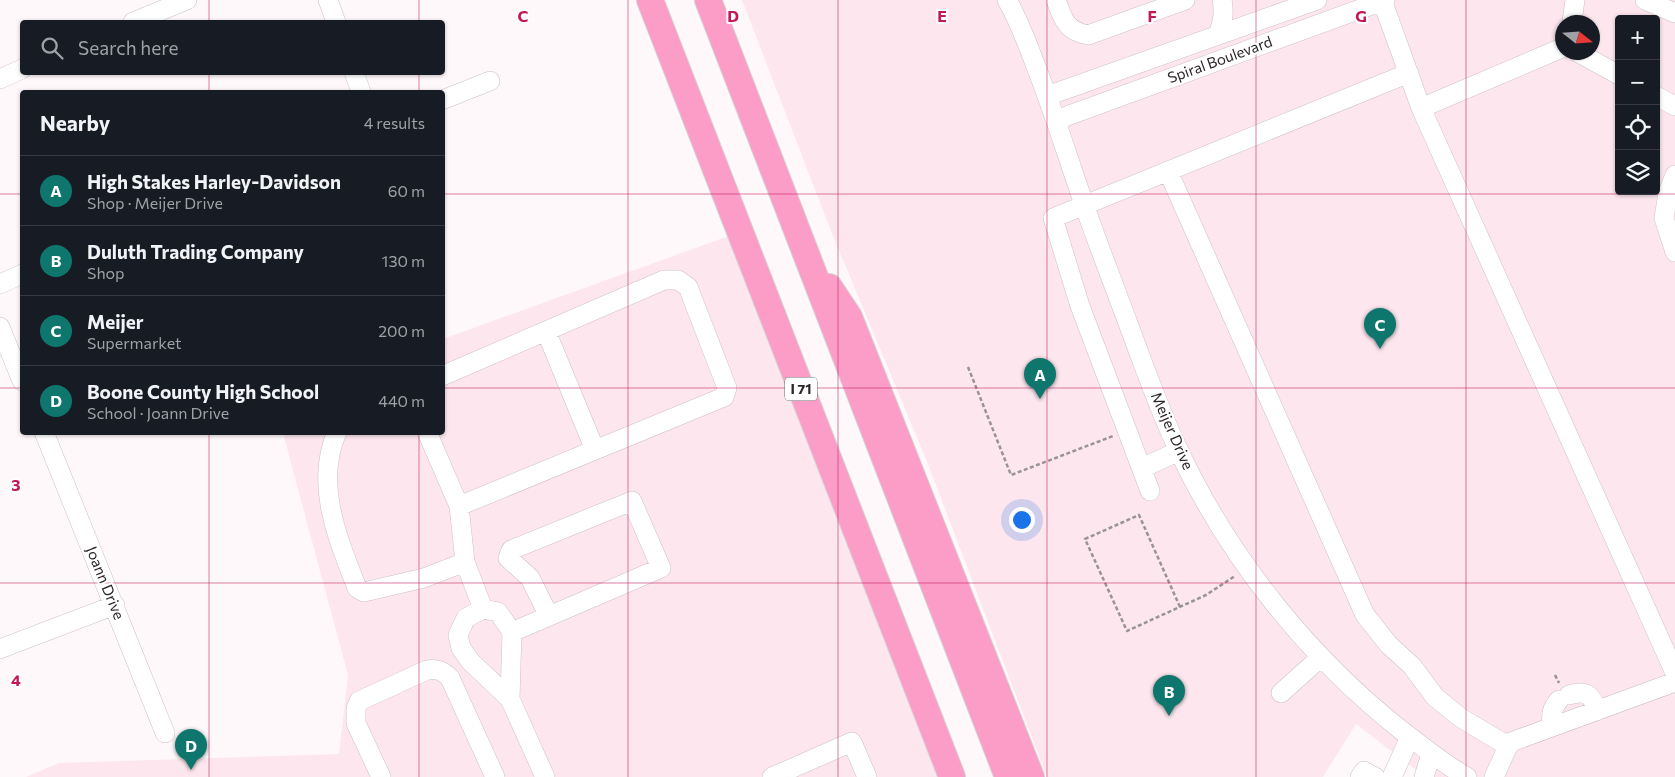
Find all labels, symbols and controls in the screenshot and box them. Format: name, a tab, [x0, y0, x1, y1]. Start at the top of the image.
text: C	[518, 6, 529, 25]
text: D	[727, 6, 739, 25]
text: E	[937, 6, 947, 25]
text: F	[1147, 6, 1157, 25]
text: G	[1355, 6, 1367, 25]
north arrow	[1555, 15, 1600, 60]
map controls	[1615, 15, 1660, 195]
button: +	[1615, 15, 1660, 60]
search box	[20, 20, 445, 75]
street label: Spiral Boulevard	[1165, 32, 1275, 86]
icon: search	[38, 34, 66, 62]
text: Search here	[78, 36, 178, 59]
button: −	[1615, 60, 1660, 105]
button: locate	[1615, 105, 1660, 150]
text: Nearby	[40, 110, 110, 135]
text: 4 results	[364, 113, 425, 132]
button: layers	[1615, 150, 1660, 195]
text: High Stakes Harley-Davidson	[87, 170, 341, 193]
text: A	[50, 181, 62, 200]
text: 60 m	[388, 181, 425, 200]
text: Shop · Meijer Drive	[87, 193, 223, 212]
text: Duluth Trading Company	[87, 240, 304, 263]
text: B	[51, 251, 61, 270]
text: 130 m	[382, 251, 425, 270]
text: Shop	[87, 263, 125, 282]
pin: C	[1364, 308, 1396, 349]
text: Meijer	[87, 310, 144, 333]
text: C	[51, 321, 61, 340]
text: 200 m	[378, 321, 425, 340]
text: Supermarket	[87, 333, 182, 352]
pin: A	[1024, 358, 1056, 399]
road number: I 71	[785, 378, 817, 400]
text: Boone County High School	[87, 380, 319, 403]
street label: Meijer Drive	[1148, 389, 1198, 472]
text: D	[50, 391, 62, 410]
text: 440 m	[378, 391, 425, 410]
text: School · Joann Drive	[87, 403, 229, 422]
text: 3	[11, 475, 21, 494]
your location	[1009, 507, 1035, 533]
street label: Joann Drive	[83, 543, 129, 622]
text: 4	[11, 670, 21, 689]
pin: B	[1153, 675, 1185, 716]
pin: D	[175, 729, 207, 770]

